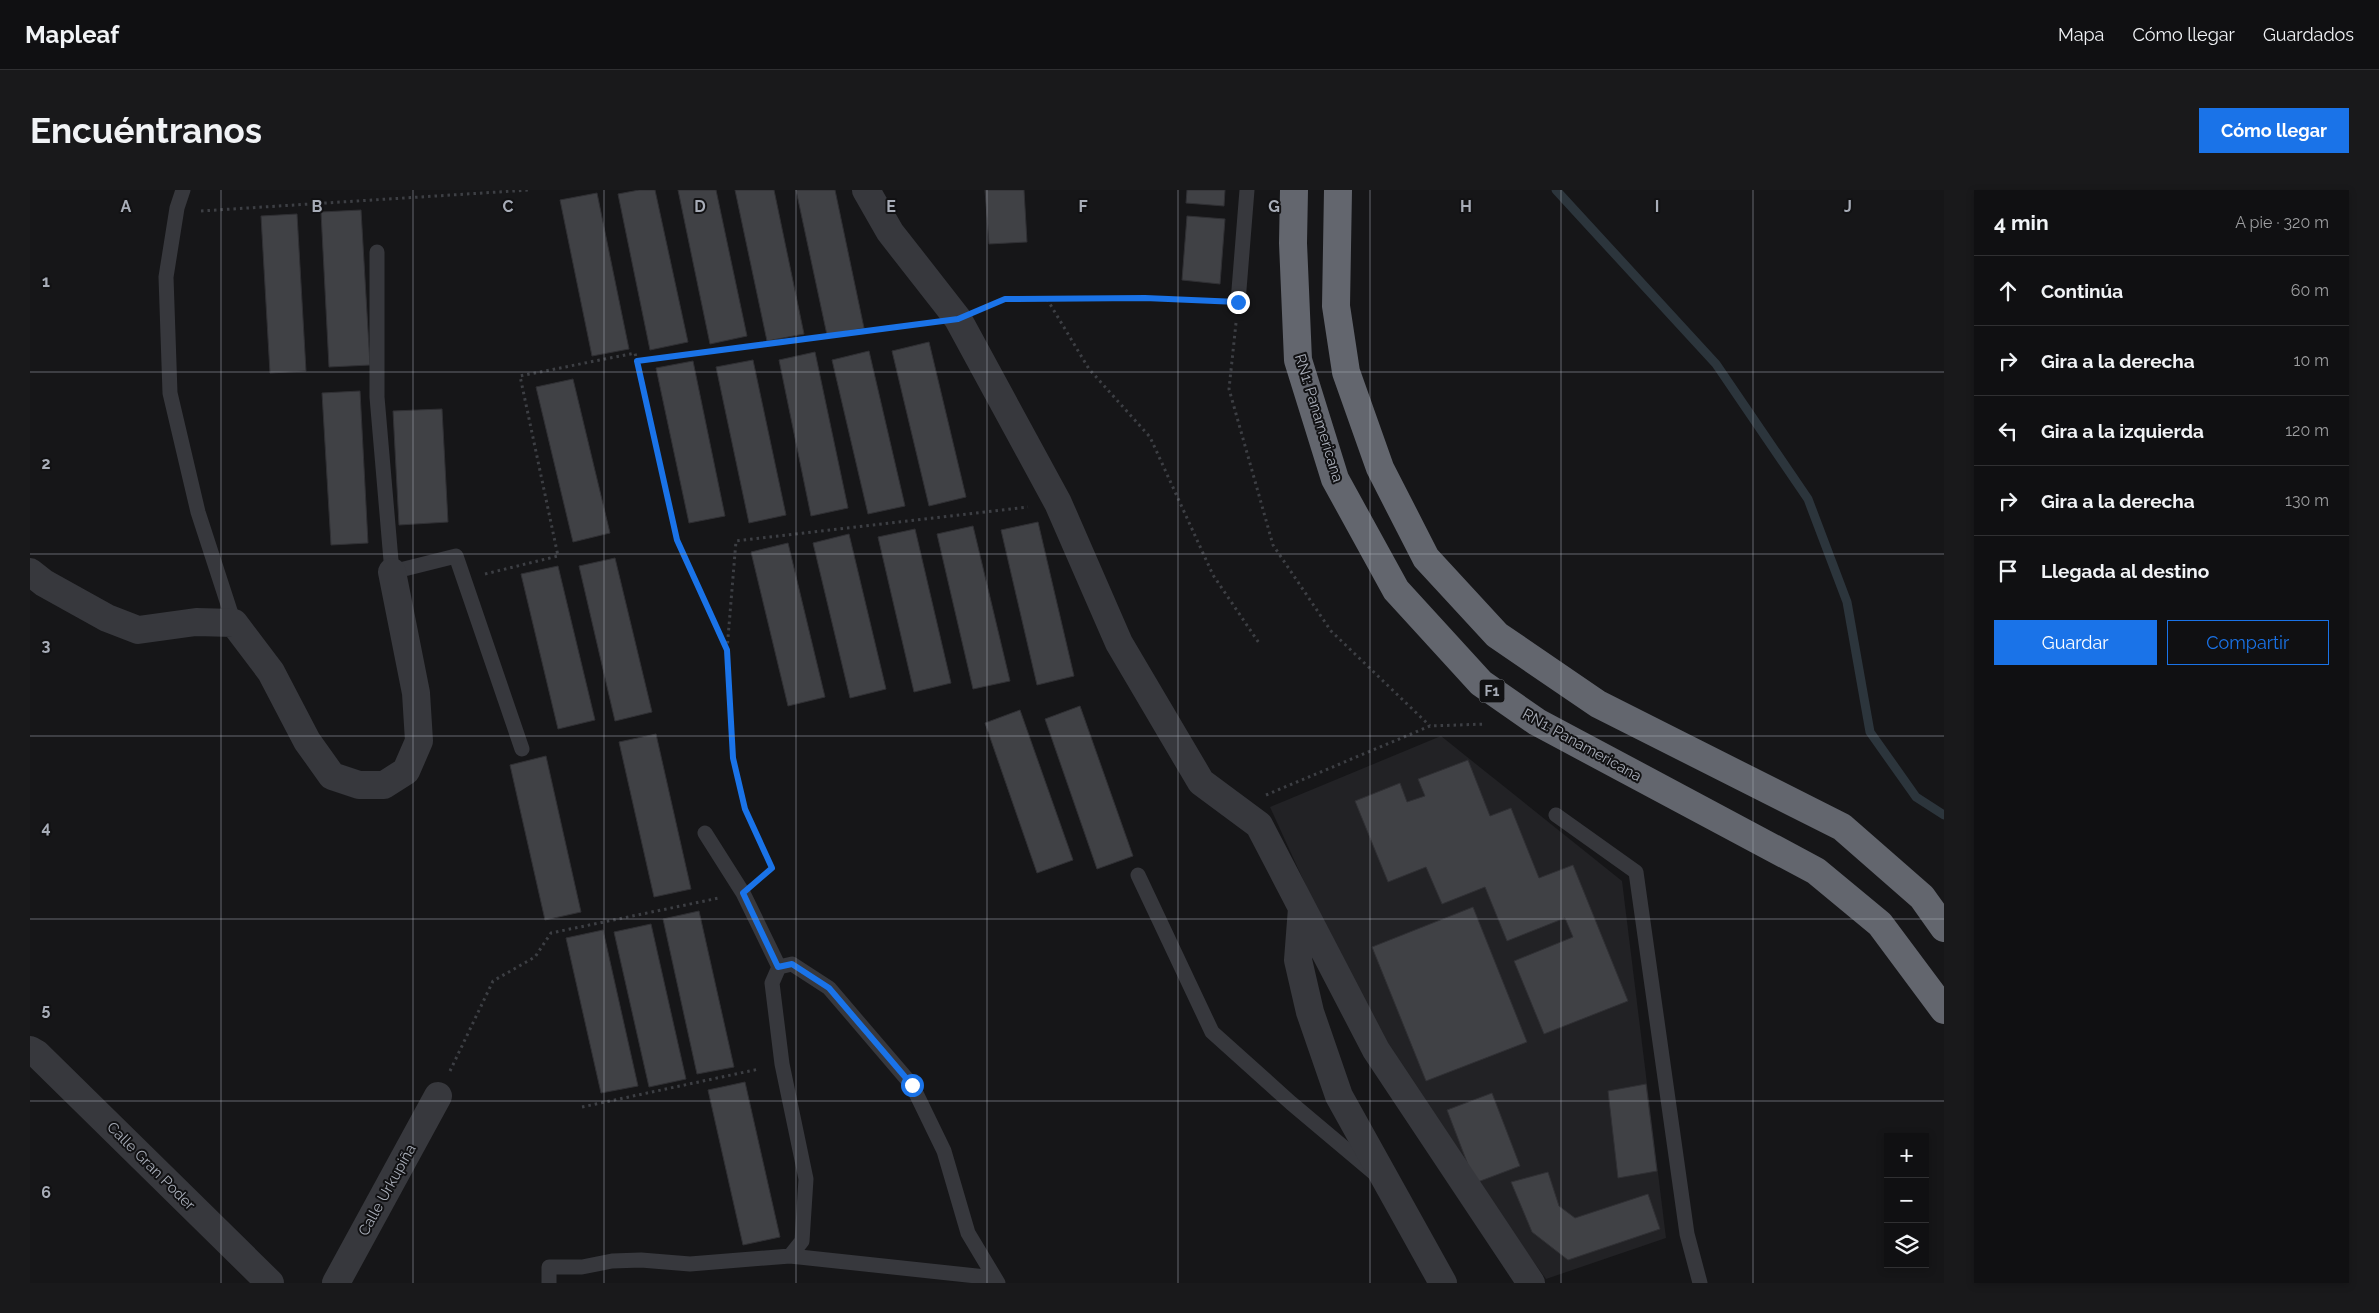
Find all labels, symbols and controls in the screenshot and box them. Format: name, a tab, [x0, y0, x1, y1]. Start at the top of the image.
text: Mapleaf	[25, 20, 119, 49]
text: Mapa	[2058, 24, 2104, 45]
text: Cómo llegar	[2132, 24, 2235, 45]
text: Guardados	[2263, 24, 2354, 45]
button: Cómo llegar	[2199, 108, 2349, 153]
text: Encuéntranos	[30, 110, 262, 151]
text: A	[121, 197, 132, 216]
text: B	[312, 197, 323, 216]
text: C	[503, 197, 514, 216]
text: D	[694, 197, 706, 216]
text: E	[886, 197, 896, 216]
text: F	[1078, 197, 1088, 216]
text: G	[1268, 197, 1280, 216]
text: H	[1460, 197, 1472, 216]
text: I	[1655, 197, 1659, 216]
text: J	[1844, 197, 1852, 216]
text: 4 min	[1994, 210, 2049, 235]
text: A pie · 320 m	[2235, 213, 2329, 232]
text: 1	[42, 272, 50, 291]
icon: ahead	[1994, 277, 2022, 305]
text: Continúa	[2041, 280, 2123, 302]
text: 60 m	[2291, 281, 2329, 300]
route end	[1227, 291, 1250, 314]
icon: right	[1994, 347, 2022, 375]
text: Gira a la derecha	[2041, 350, 2195, 372]
text: 10 m	[2294, 351, 2329, 370]
street label: RN1: Panamericana	[1291, 352, 1347, 484]
icon: left	[1994, 417, 2022, 445]
text: Gira a la izquierda	[2041, 420, 2204, 442]
text: 120 m	[2285, 421, 2329, 440]
text: 2	[41, 454, 51, 473]
icon: right	[1994, 487, 2022, 515]
text: Gira a la derecha	[2041, 490, 2195, 512]
text: 130 m	[2285, 491, 2329, 510]
icon: arrive	[1994, 557, 2022, 585]
text: Llegada al destino	[2041, 560, 2209, 582]
button: Guardar	[1994, 620, 2157, 665]
button: Compartir	[2167, 620, 2329, 665]
text: 3	[42, 636, 51, 655]
road number: F1	[1480, 680, 1504, 702]
street label: RN1: Panamericana	[1519, 705, 1645, 785]
text: 4	[41, 818, 51, 837]
text: 5	[42, 1000, 51, 1019]
route start	[901, 1074, 924, 1097]
street label: Calle Gran Poder	[103, 1118, 199, 1214]
map controls	[1884, 1133, 1929, 1268]
button: +	[1884, 1133, 1929, 1178]
street label: Calle Urkupiña	[354, 1141, 420, 1239]
button: −	[1884, 1178, 1929, 1223]
text: 6	[41, 1183, 51, 1202]
button: layers	[1884, 1223, 1929, 1268]

